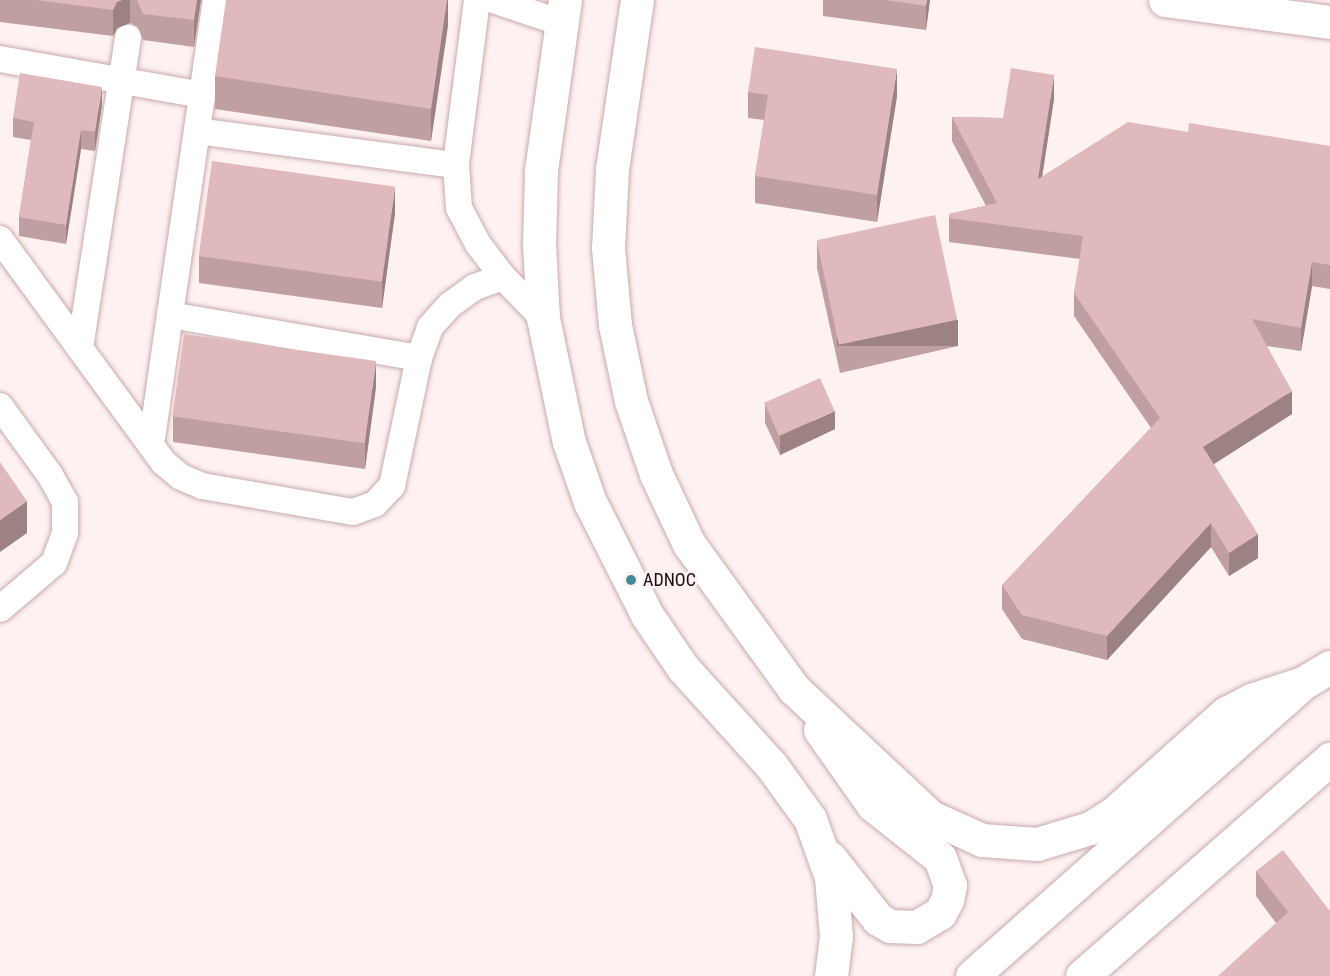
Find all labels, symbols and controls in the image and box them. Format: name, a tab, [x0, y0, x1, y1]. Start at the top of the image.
place label: ADNOC	[643, 569, 696, 591]
marker: ADNOC	[624, 573, 638, 587]

